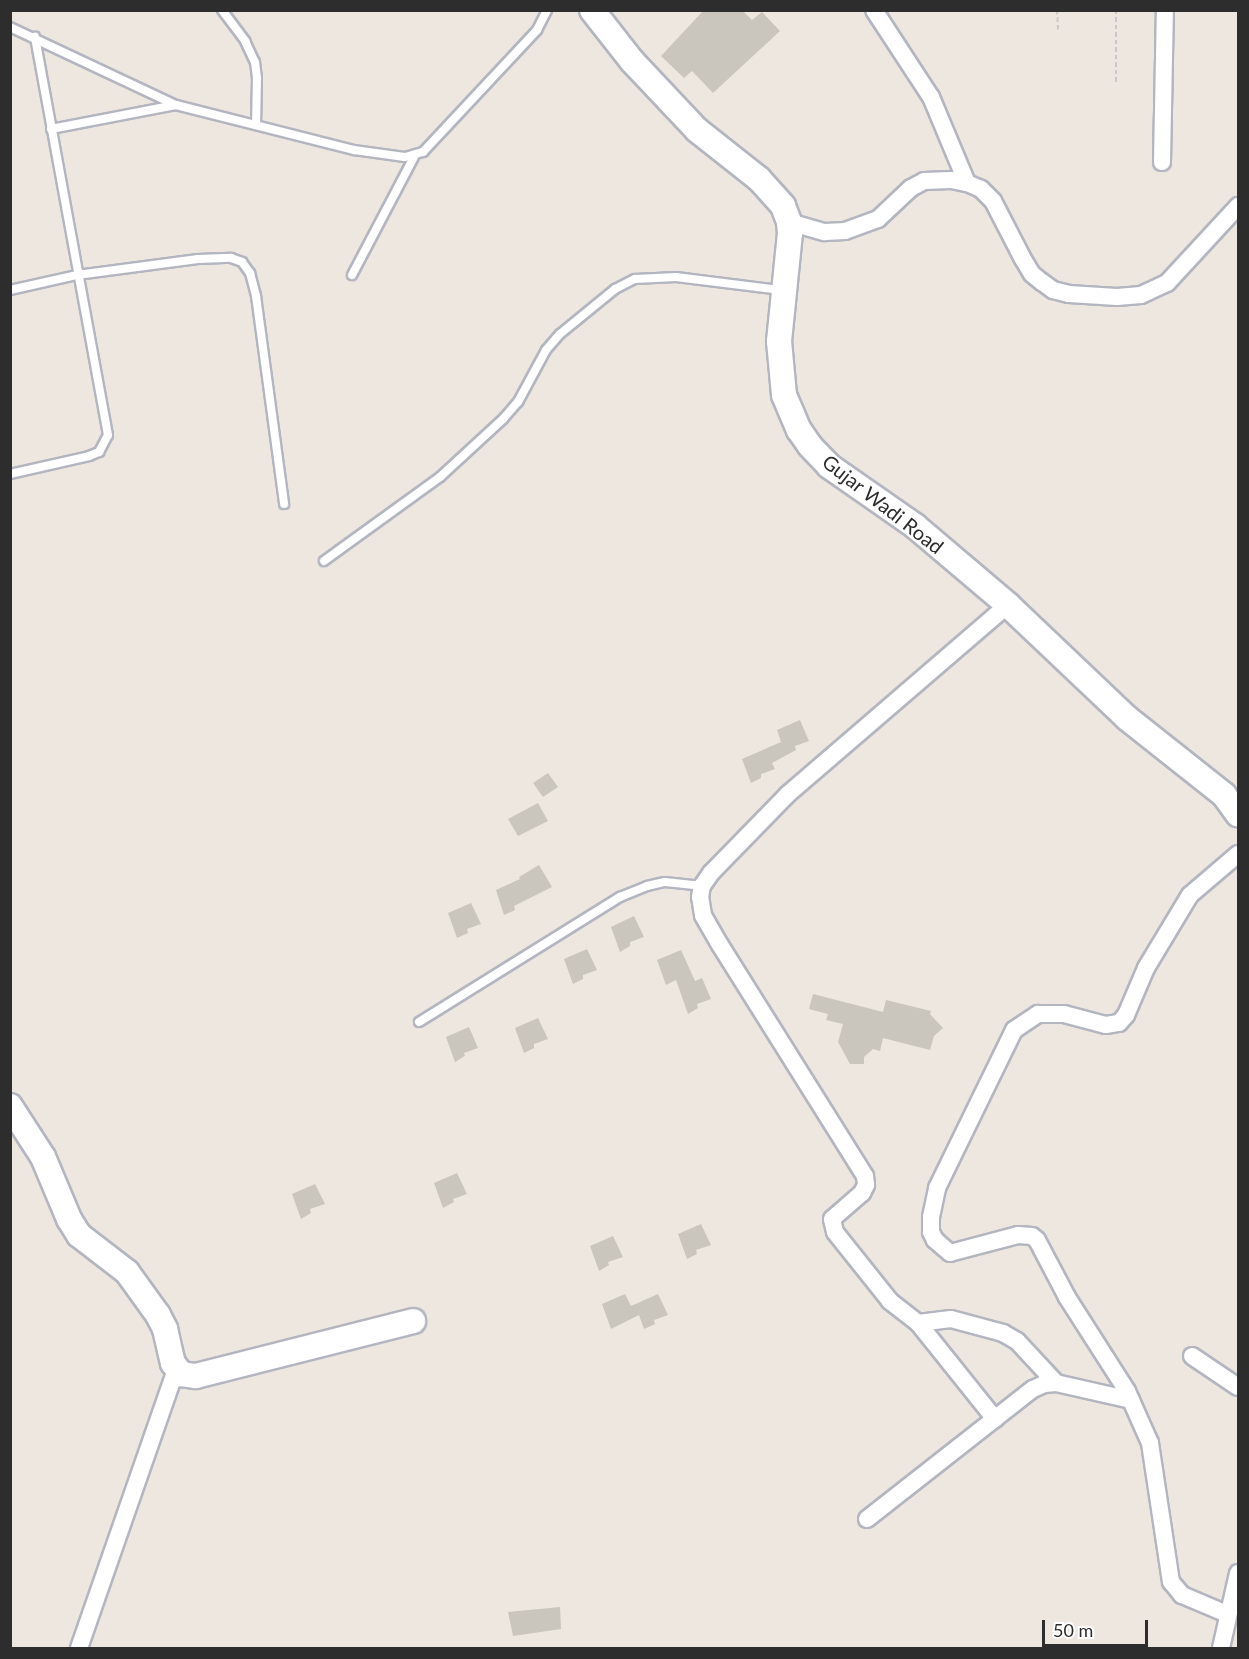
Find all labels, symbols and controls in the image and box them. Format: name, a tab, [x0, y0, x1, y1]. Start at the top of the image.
street label: Gujar Wadi Road	[817, 449, 949, 559]
scale bar	[1045, 1608, 1152, 1646]
text: 50 m	[1053, 1619, 1093, 1641]

